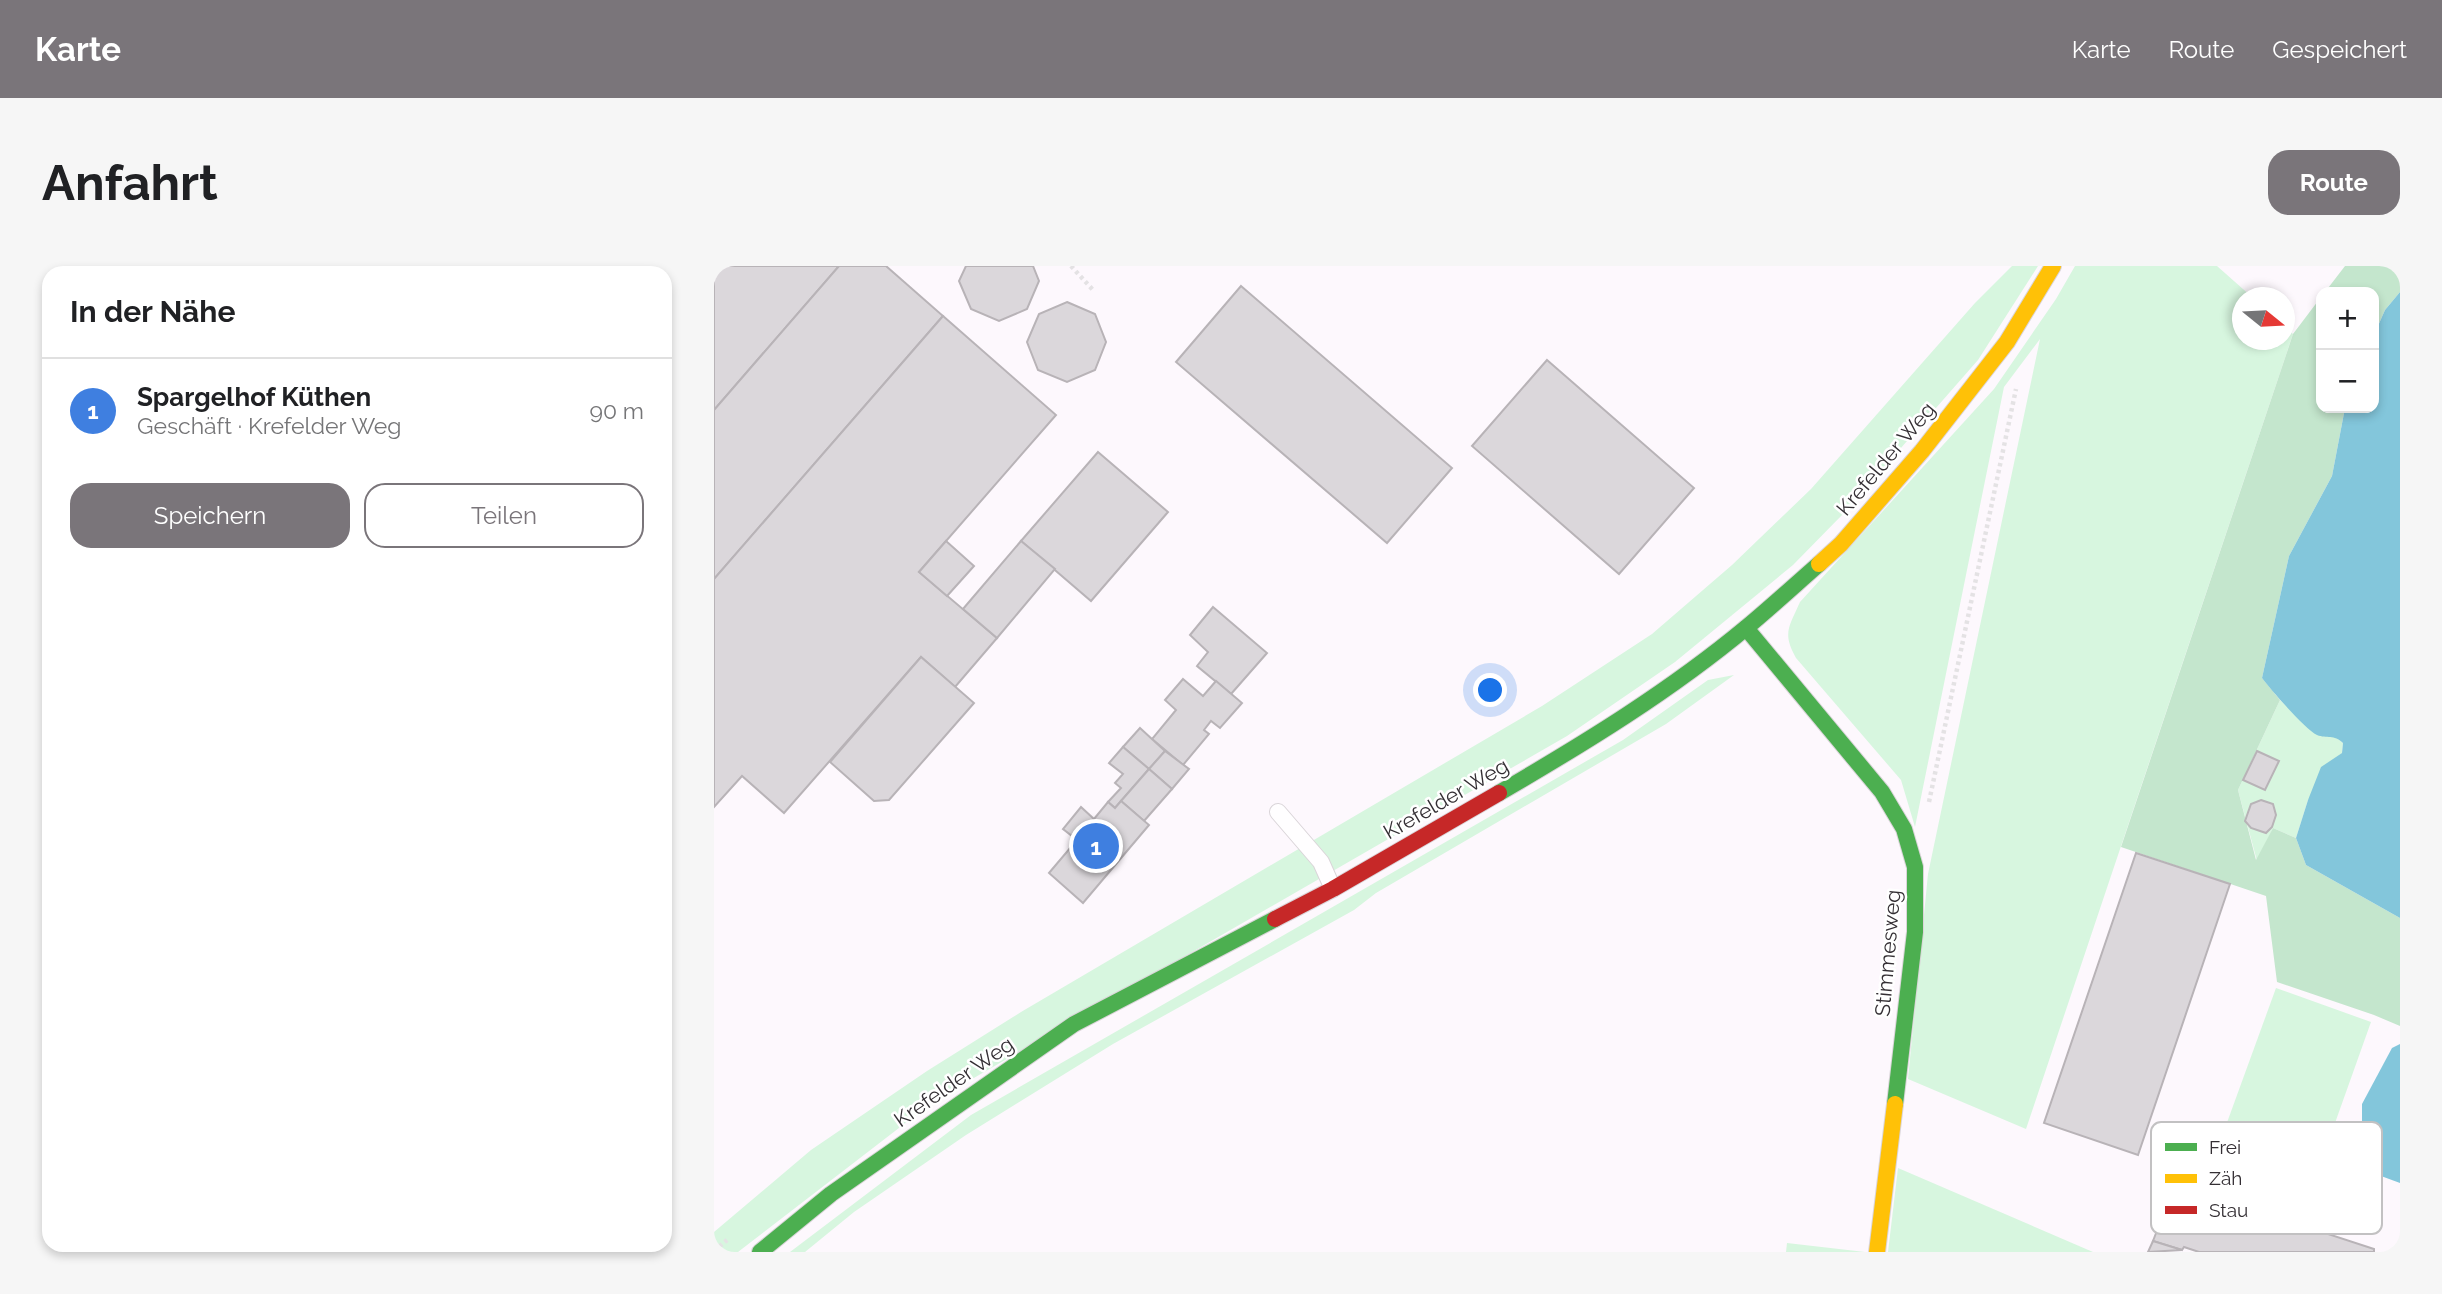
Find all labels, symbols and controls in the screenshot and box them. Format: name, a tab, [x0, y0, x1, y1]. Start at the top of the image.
text: Karte	[35, 30, 121, 69]
text: Karte	[2072, 35, 2131, 64]
text: Route	[2169, 35, 2234, 64]
text: Gespeichert	[2272, 35, 2407, 64]
button: Route	[2268, 150, 2400, 215]
text: Anfahrt	[42, 154, 218, 211]
north arrow	[2232, 287, 2295, 350]
map controls	[2316, 287, 2379, 413]
button: +	[2316, 287, 2379, 350]
text: In der Nähe	[70, 294, 235, 329]
button: −	[2316, 350, 2379, 413]
text: Spargelhof Küthen	[137, 382, 371, 412]
text: 1	[87, 397, 99, 424]
text: 90 m	[589, 397, 644, 424]
street label: Krefelder Weg	[1831, 397, 1940, 520]
text: Geschäft · Krefelder Weg	[137, 412, 401, 439]
button: Speichern	[70, 483, 350, 548]
button: Teilen	[364, 483, 644, 548]
your location	[1473, 673, 1507, 707]
street label: Krefelder Weg	[1379, 753, 1513, 844]
pin: 1	[1073, 820, 1119, 872]
street label: Stimmesweg	[1870, 889, 1905, 1017]
street label: Krefelder Weg	[889, 1031, 1018, 1132]
legend	[2151, 1122, 2382, 1234]
text: Frei	[2209, 1136, 2241, 1158]
text: Zäh	[2209, 1167, 2242, 1189]
text: Stau	[2209, 1199, 2248, 1221]

